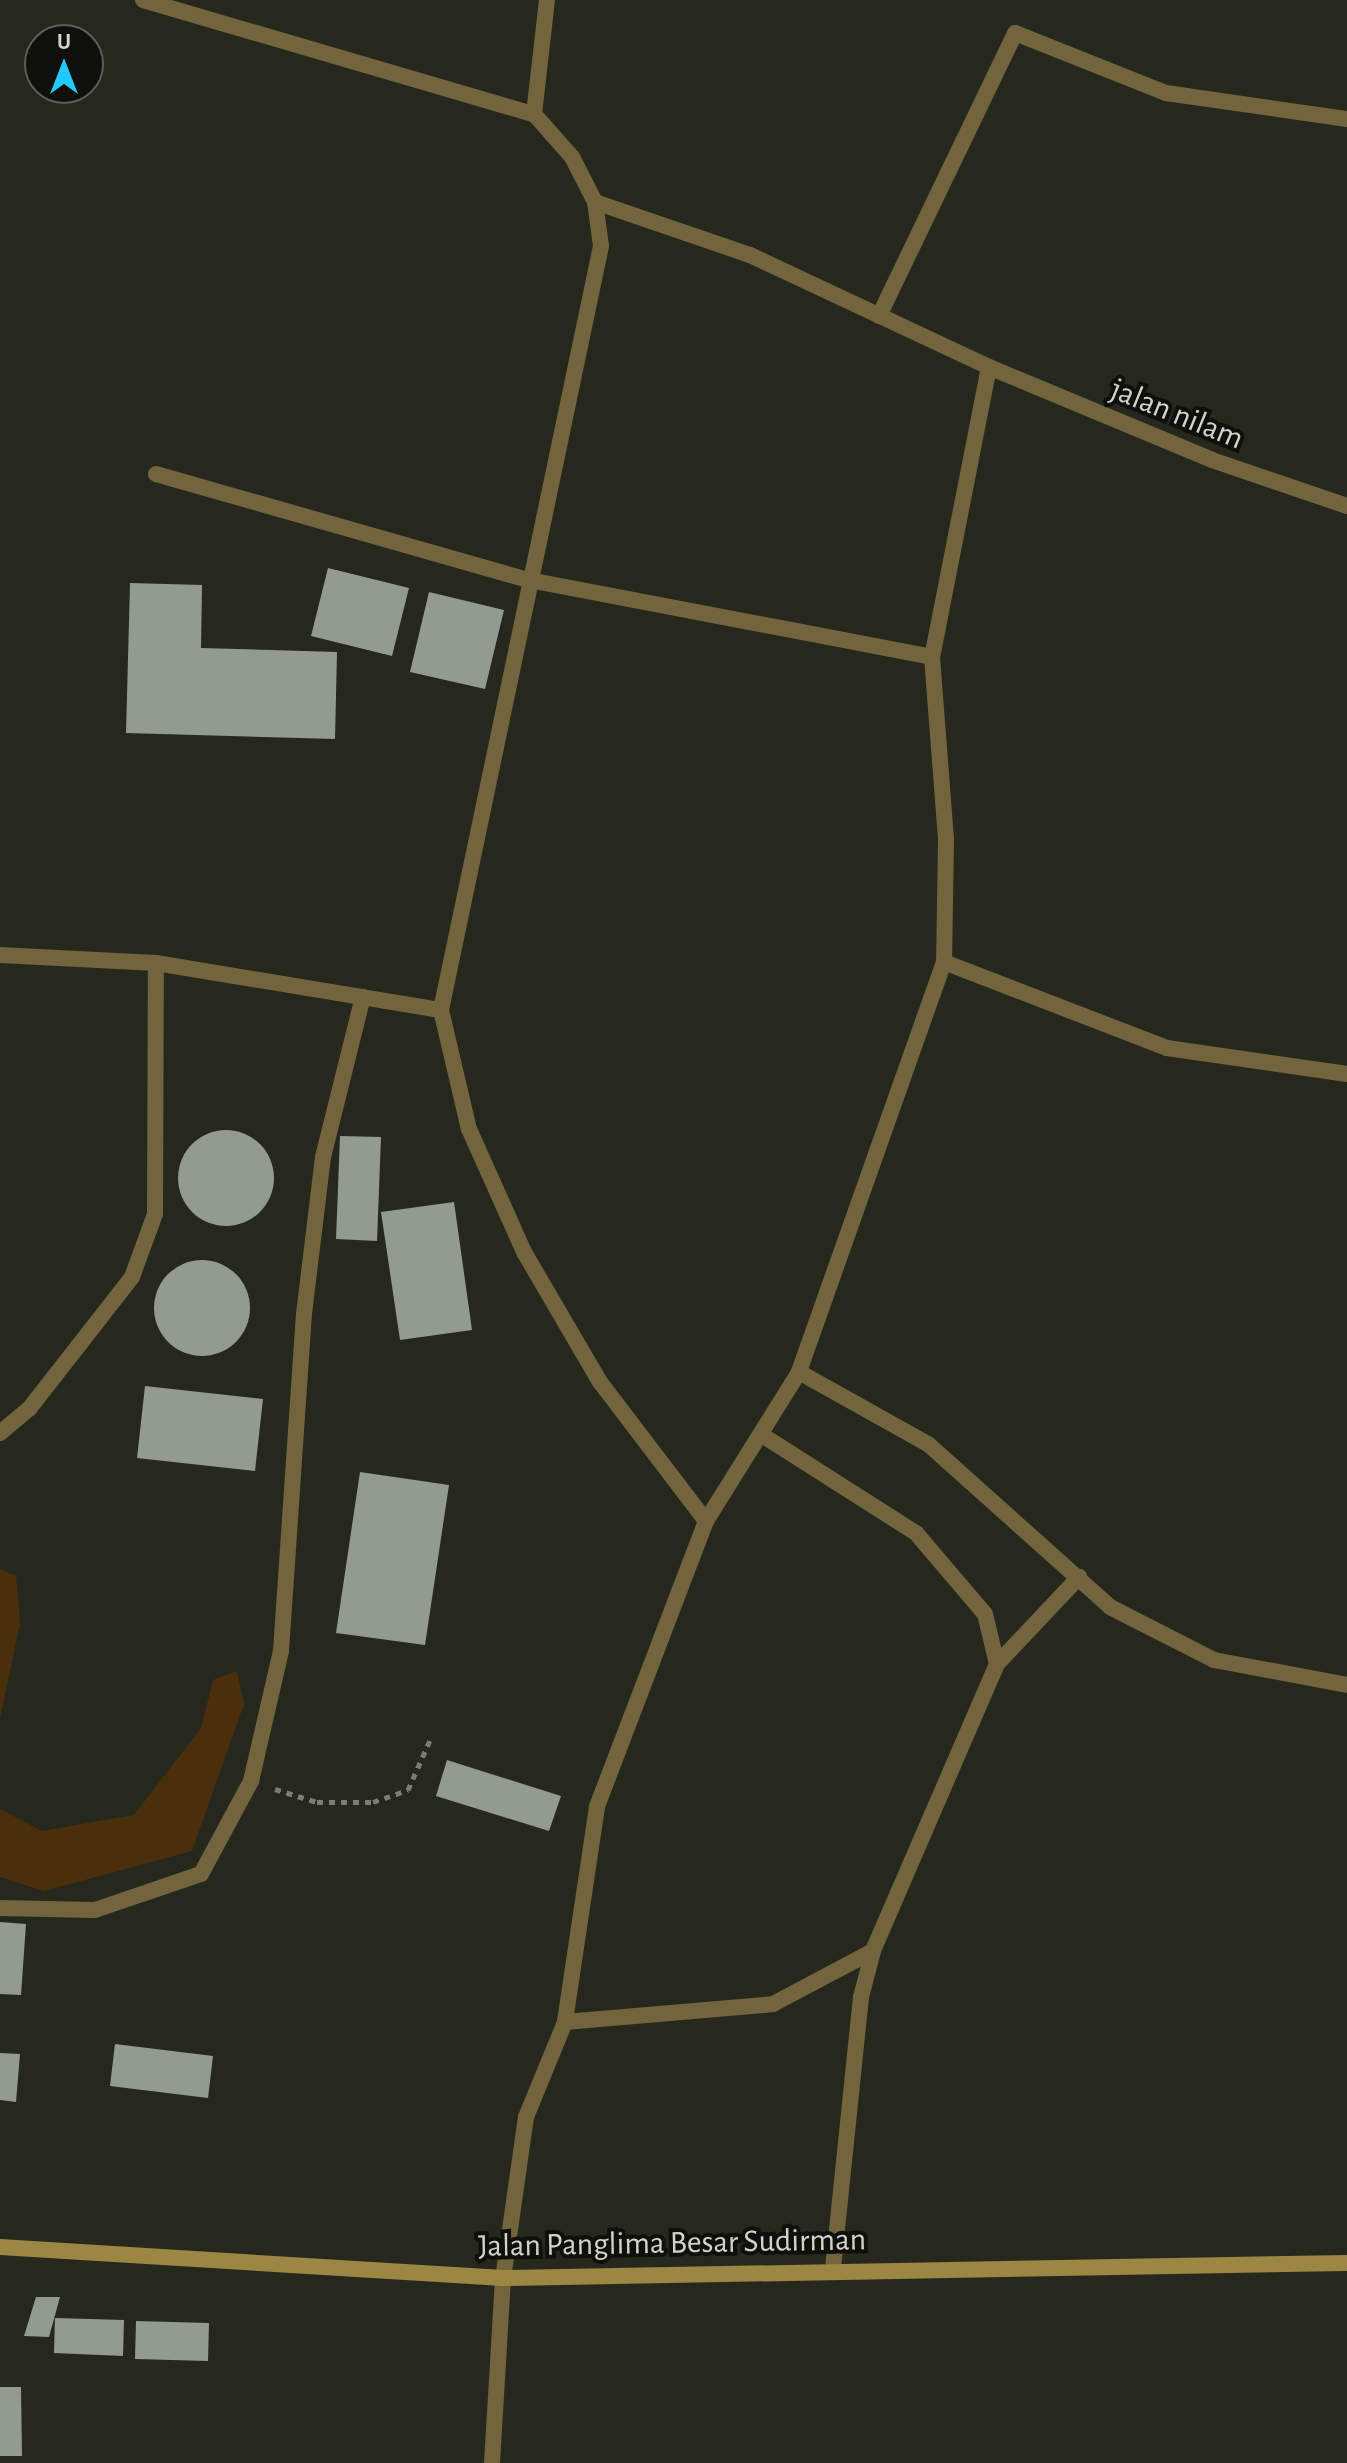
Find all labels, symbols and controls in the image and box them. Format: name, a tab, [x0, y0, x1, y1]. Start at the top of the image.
north arrow	[24, 24, 104, 104]
text: U	[57, 31, 71, 53]
street label: jalan nilam	[1105, 370, 1249, 458]
street label: Jalan Panglima Besar Sudirman	[478, 2220, 866, 2266]

